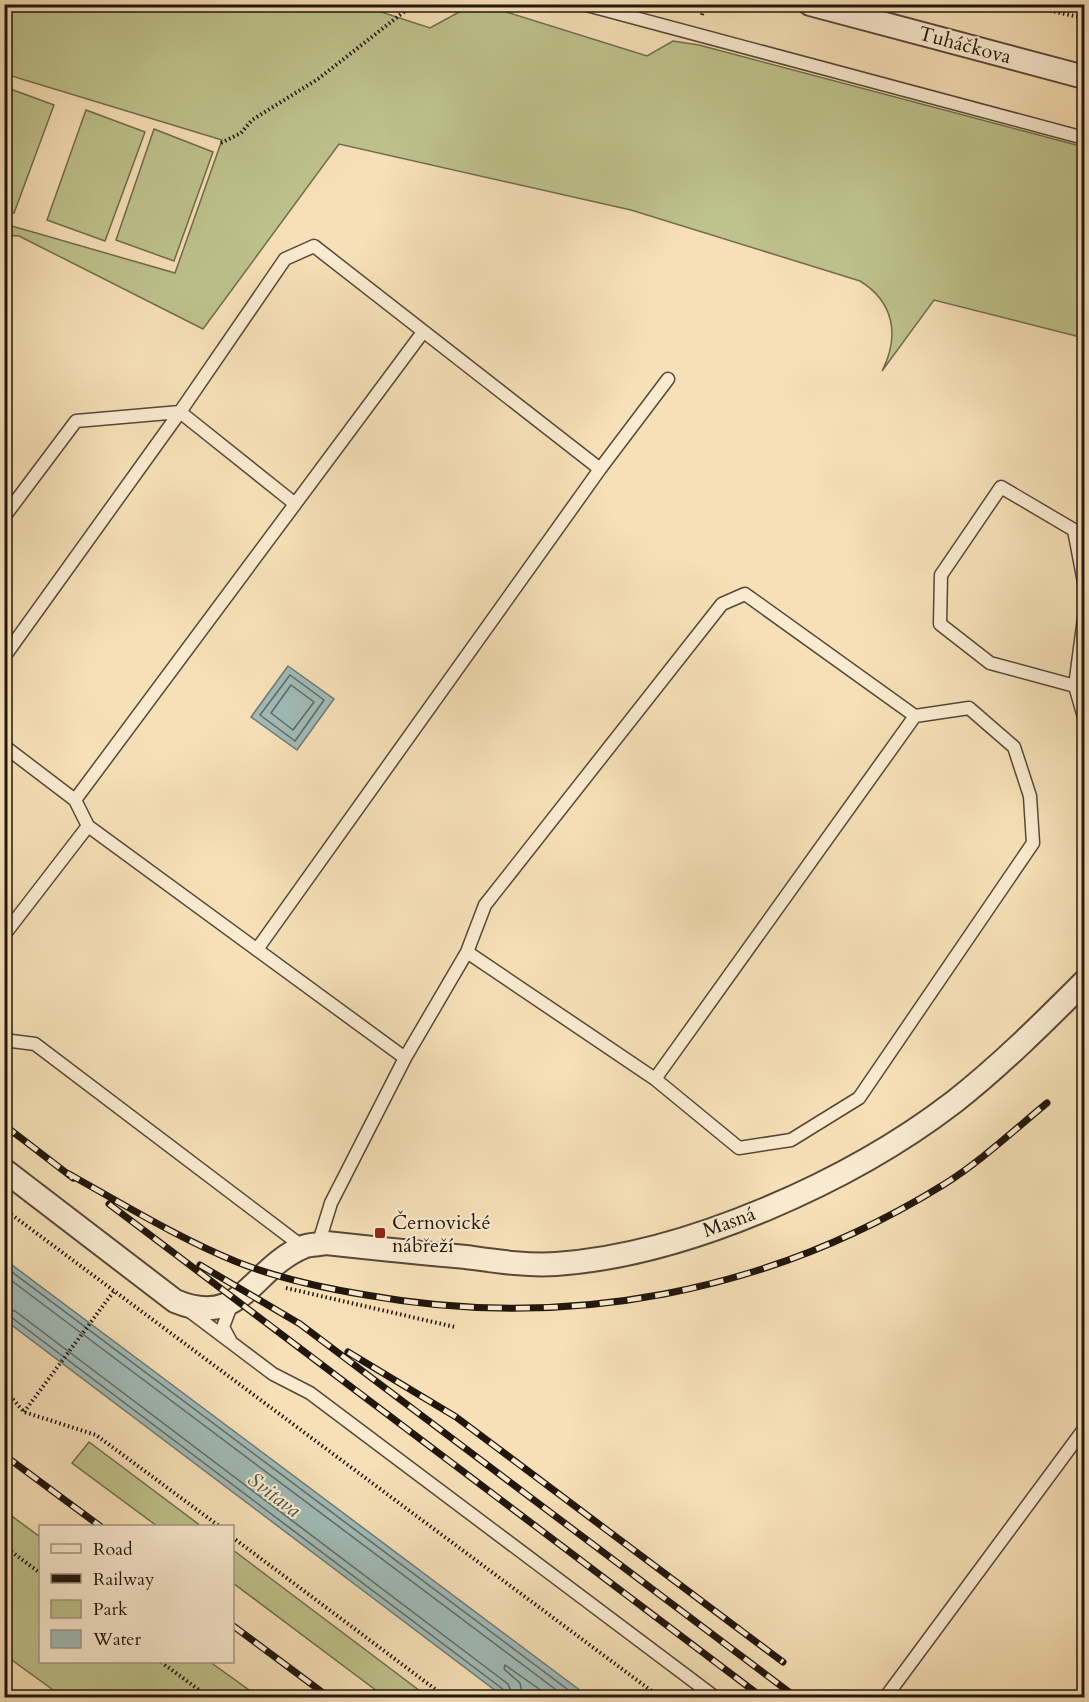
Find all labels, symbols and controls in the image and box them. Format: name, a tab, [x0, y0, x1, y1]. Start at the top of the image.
street label: Tuháčkova	[916, 20, 1015, 70]
street label: Masná	[699, 1200, 759, 1244]
place label: Černovické nábřeží	[392, 1209, 491, 1259]
marker: Černovické nábřeží	[373, 1226, 387, 1240]
water label: Svitava	[241, 1465, 307, 1525]
legend	[39, 1525, 234, 1663]
text: Road	[93, 1537, 133, 1562]
text: Railway	[93, 1567, 155, 1592]
text: Park	[93, 1597, 128, 1622]
text: Water	[92, 1627, 142, 1652]

